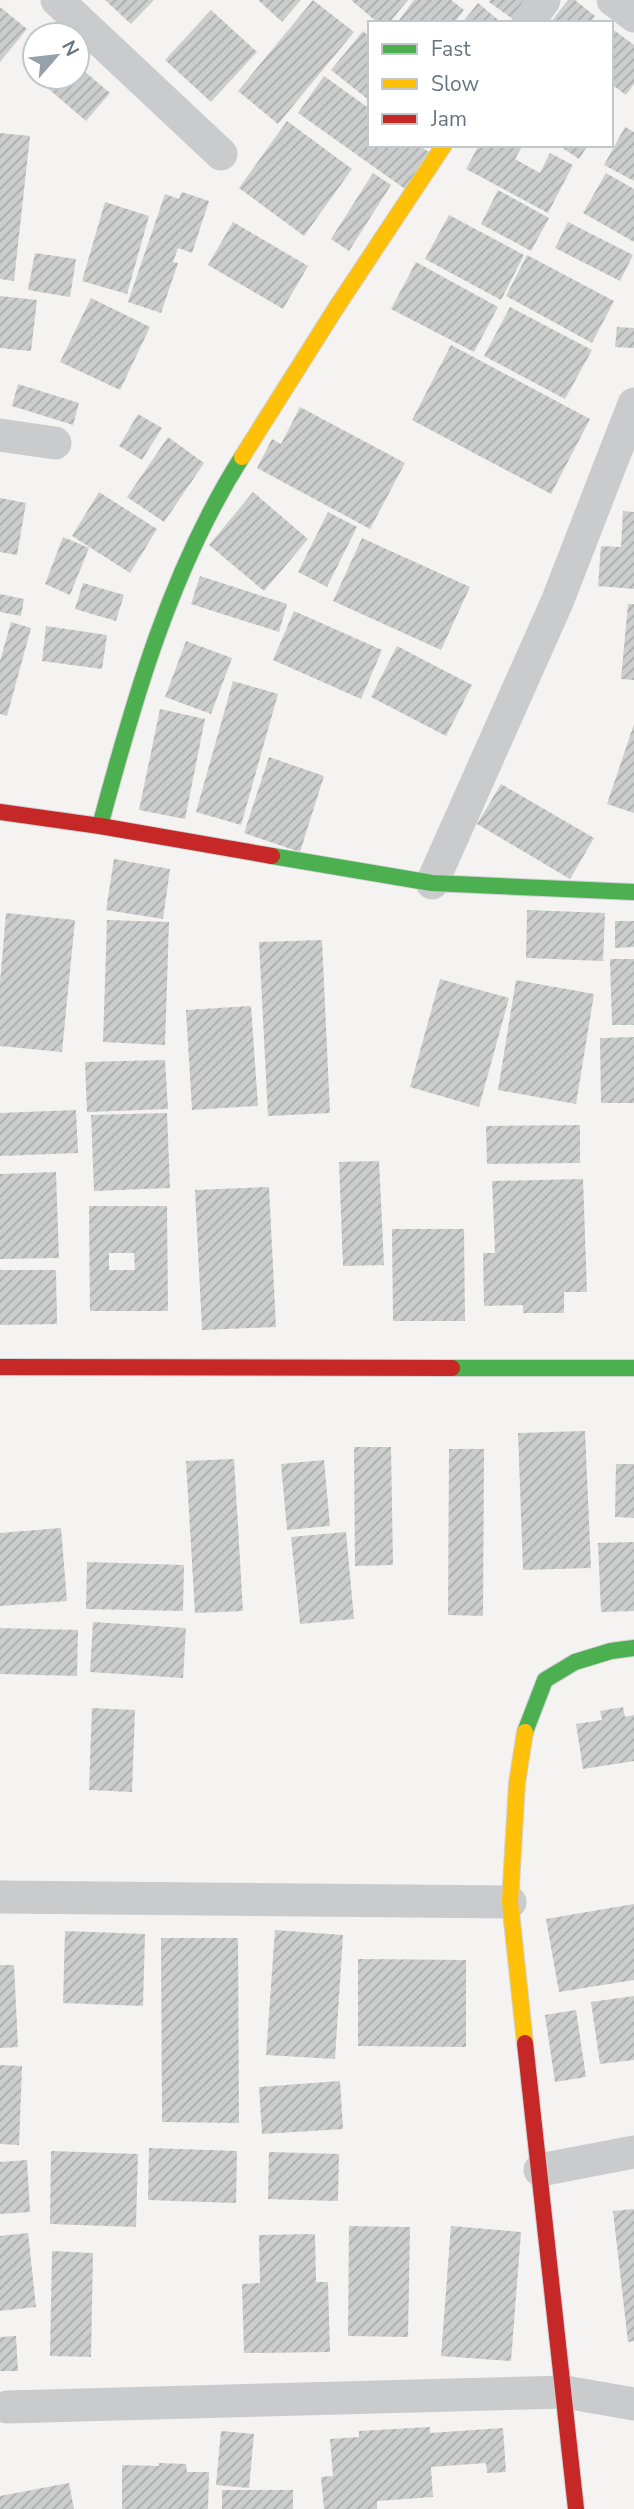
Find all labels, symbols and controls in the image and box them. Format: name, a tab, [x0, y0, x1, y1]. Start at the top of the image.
north arrow	[21, 21, 91, 91]
legend	[368, 21, 613, 147]
text: Fast	[431, 35, 471, 63]
text: N	[55, 36, 85, 61]
text: Slow	[431, 70, 480, 98]
text: Jam	[430, 105, 467, 133]

